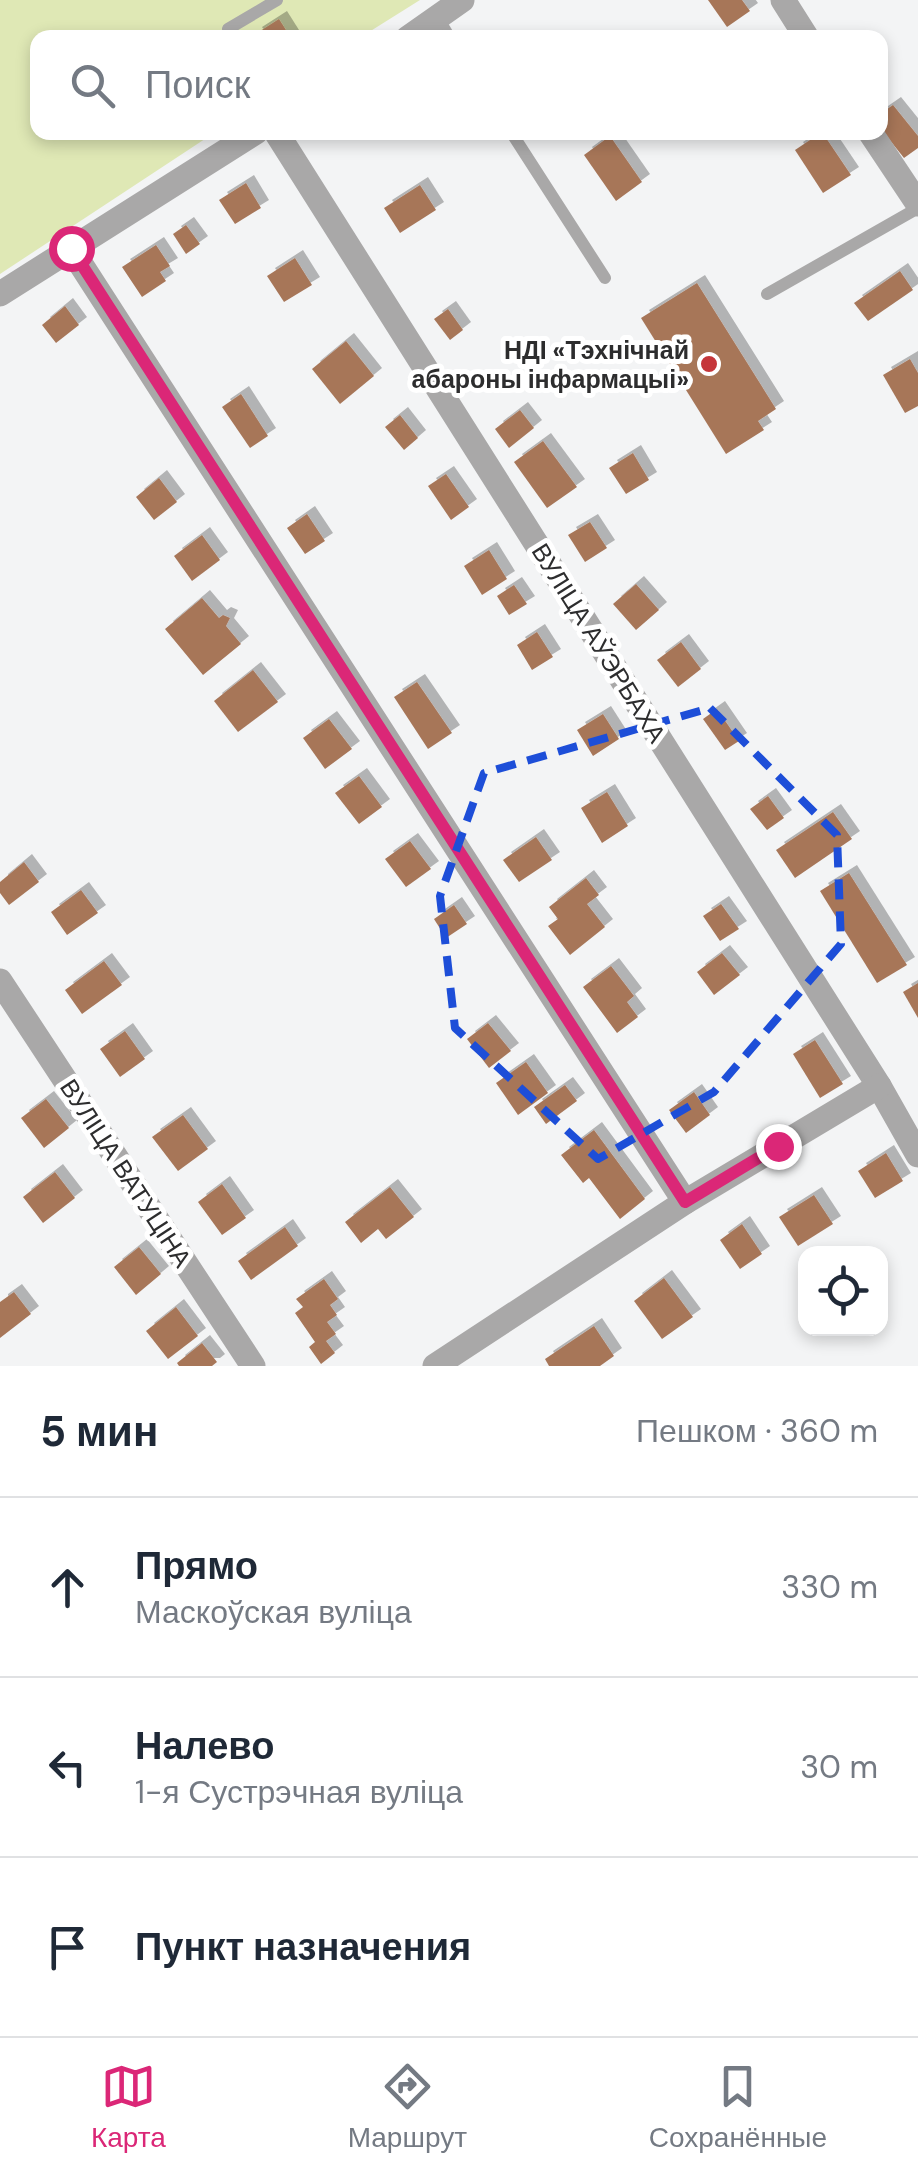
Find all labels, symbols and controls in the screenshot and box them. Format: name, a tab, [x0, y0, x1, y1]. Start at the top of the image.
search box	[30, 30, 888, 140]
icon: search	[65, 58, 120, 113]
text: Поиск	[145, 60, 250, 110]
route start	[49, 226, 95, 272]
place label: НДІ «Тэхнічнай абароны інфармацыі»	[412, 334, 689, 396]
marker: НДІ «Тэхнічнай абароны інфармацыі»	[698, 353, 720, 375]
street label: ВУЛІЦА АЎЭРБАХА	[524, 537, 673, 749]
street label: ВУЛІЦА ВАТУЦІНА	[52, 1073, 199, 1274]
route end	[756, 1124, 802, 1170]
map controls	[798, 1246, 888, 1336]
button: locate	[798, 1246, 888, 1336]
text: 5 мин	[40, 1404, 158, 1459]
text: Пешком · 360 m	[636, 1410, 878, 1452]
text: Прямо	[135, 1541, 258, 1591]
icon: ahead	[40, 1560, 95, 1615]
text: 330 m	[781, 1566, 878, 1608]
text: Маскоўская вуліца	[135, 1591, 412, 1633]
text: Налево	[135, 1721, 274, 1771]
icon: left	[40, 1740, 95, 1795]
text: 30 m	[800, 1746, 878, 1788]
text: 1-я Сустрэчная вуліца	[135, 1771, 463, 1813]
icon: arrive	[40, 1920, 95, 1975]
text: Пункт назначения	[135, 1922, 471, 1972]
tab: Карта	[91, 2059, 166, 2156]
tab: Маршрут	[348, 2059, 467, 2156]
tab: Сохранённые	[649, 2059, 827, 2156]

